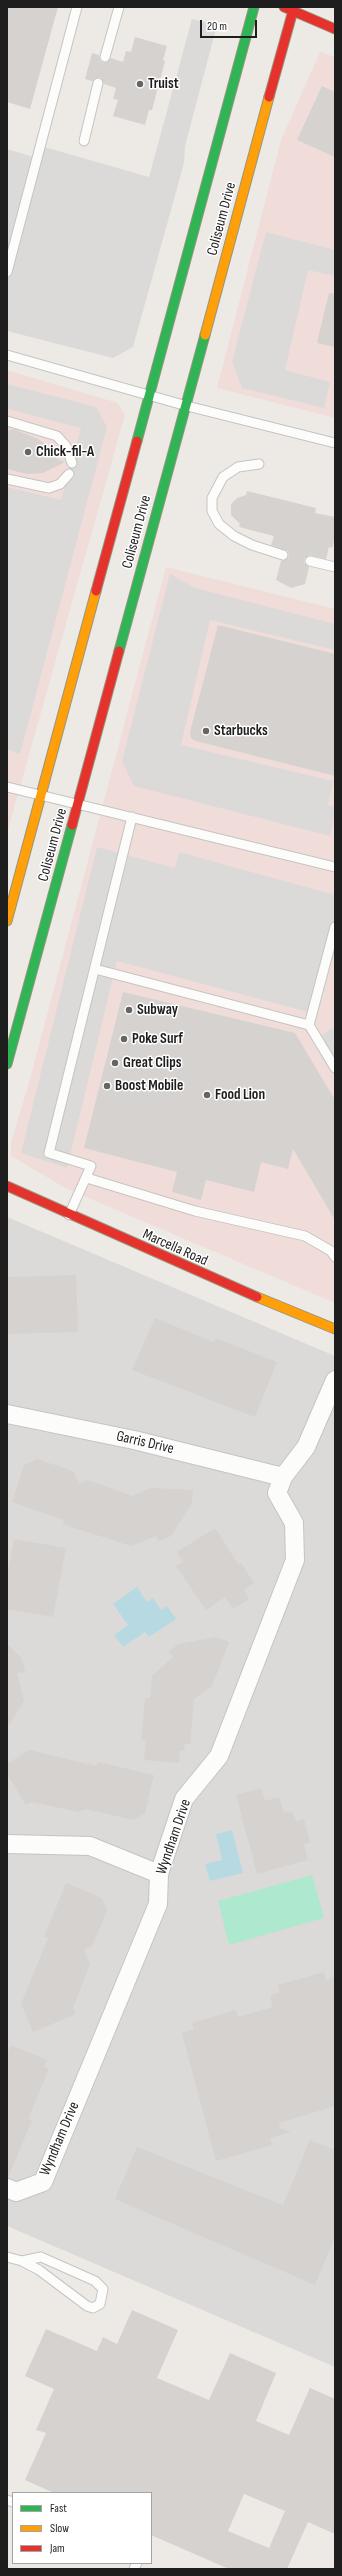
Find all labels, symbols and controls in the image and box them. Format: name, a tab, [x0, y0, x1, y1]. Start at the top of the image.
scale bar	[202, 12, 259, 38]
text: 20 m	[207, 19, 227, 34]
place label: Truist	[148, 75, 179, 93]
marker: Truist	[135, 79, 145, 89]
street label: Coliseum Drive	[204, 180, 240, 258]
place label: Chick-fil-A	[36, 443, 94, 461]
marker: Chick-fil-A	[23, 447, 33, 457]
street label: Coliseum Drive	[119, 493, 155, 571]
place label: Starbucks	[214, 722, 268, 740]
marker: Starbucks	[201, 726, 211, 736]
street label: Coliseum Drive	[35, 806, 71, 884]
place label: Subway	[137, 1001, 178, 1019]
marker: Subway	[124, 1005, 134, 1015]
place label: Poke Surf	[132, 1030, 183, 1048]
marker: Poke Surf	[119, 1034, 129, 1044]
place label: Great Clips	[123, 1054, 181, 1072]
marker: Great Clips	[110, 1058, 120, 1068]
place label: Boost Mobile	[115, 1077, 183, 1095]
marker: Boost Mobile	[102, 1081, 112, 1091]
place label: Food Lion	[215, 1086, 265, 1104]
marker: Food Lion	[202, 1090, 212, 1100]
street label: Marcella Road	[140, 1226, 210, 1270]
street label: Garris Drive	[114, 1428, 176, 1458]
street label: Wyndham Drive	[153, 1797, 195, 1877]
street label: Wyndham Drive	[36, 2099, 84, 2179]
legend	[12, 2492, 152, 2564]
text: Fast	[50, 2501, 67, 2516]
text: Slow	[50, 2521, 69, 2536]
text: Jam	[50, 2541, 65, 2556]

